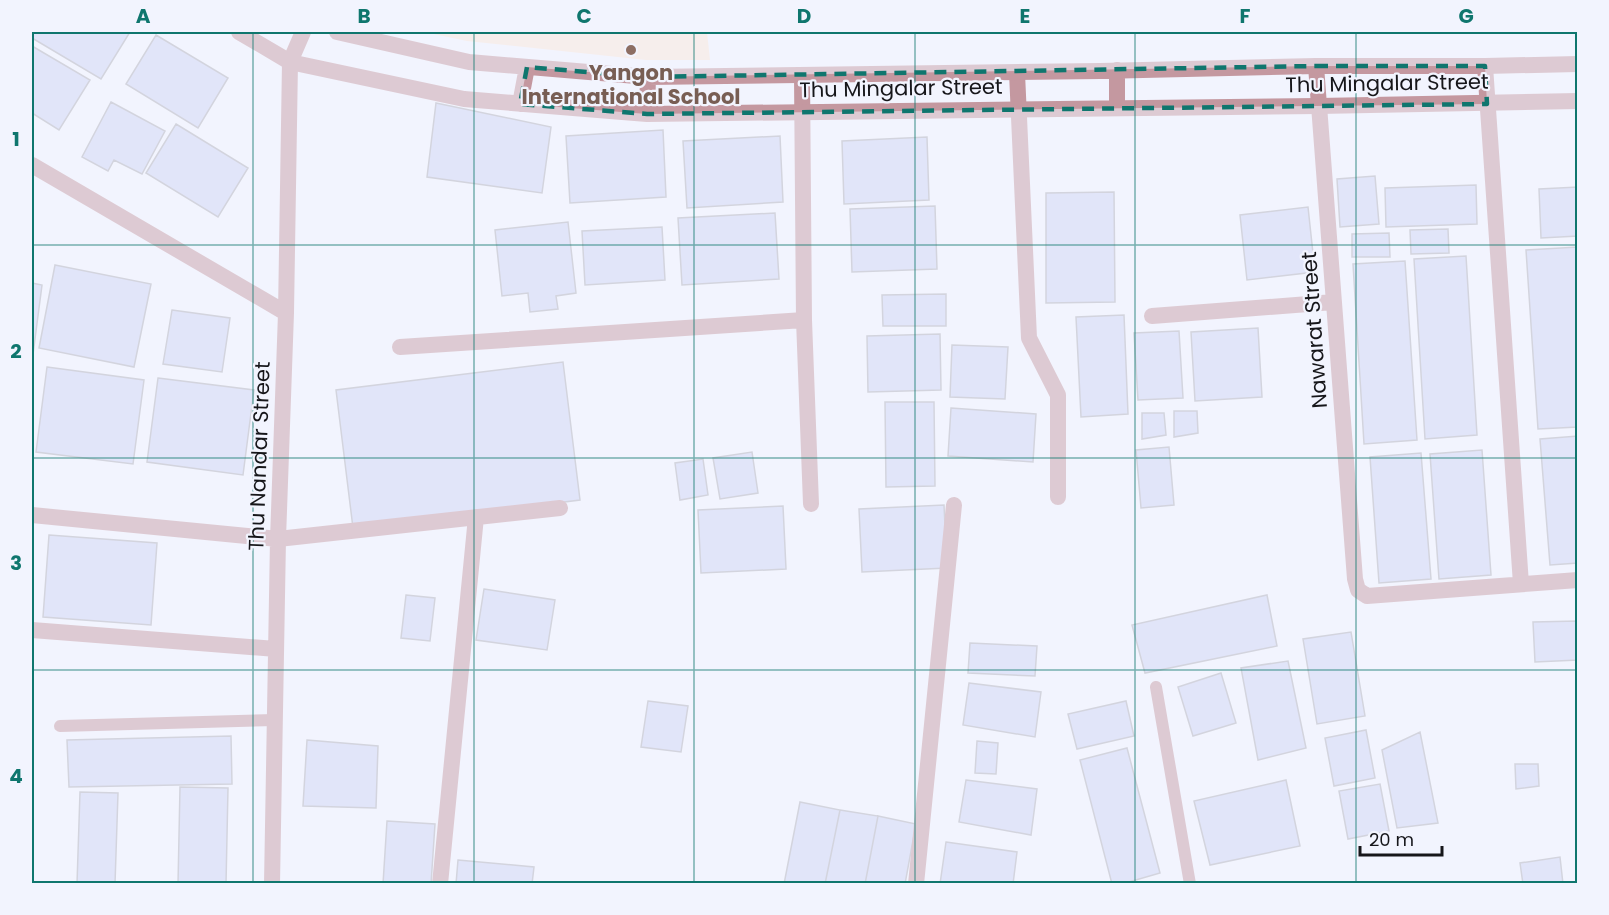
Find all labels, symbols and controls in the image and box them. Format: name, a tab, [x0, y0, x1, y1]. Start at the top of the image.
text: A	[136, 2, 151, 30]
text: B	[357, 2, 371, 30]
text: C	[576, 2, 592, 30]
text: D	[797, 2, 811, 30]
text: E	[1020, 2, 1030, 30]
text: F	[1240, 2, 1251, 30]
text: G	[1458, 2, 1474, 30]
marker: Yangon International School	[624, 43, 638, 57]
place label: Yangon International School	[521, 58, 741, 111]
street label: Thu Mingalar Street	[1285, 67, 1489, 99]
street label: Thu Mingalar Street	[799, 72, 1003, 104]
text: 1	[12, 125, 20, 153]
street label: Nawarat Street	[1294, 251, 1334, 409]
text: 2	[10, 337, 22, 365]
street label: Thu Nandar Street	[241, 361, 277, 551]
text: 3	[10, 549, 22, 577]
text: 4	[9, 762, 23, 790]
scale bar	[1360, 819, 1442, 857]
text: 20 m	[1369, 827, 1414, 852]

